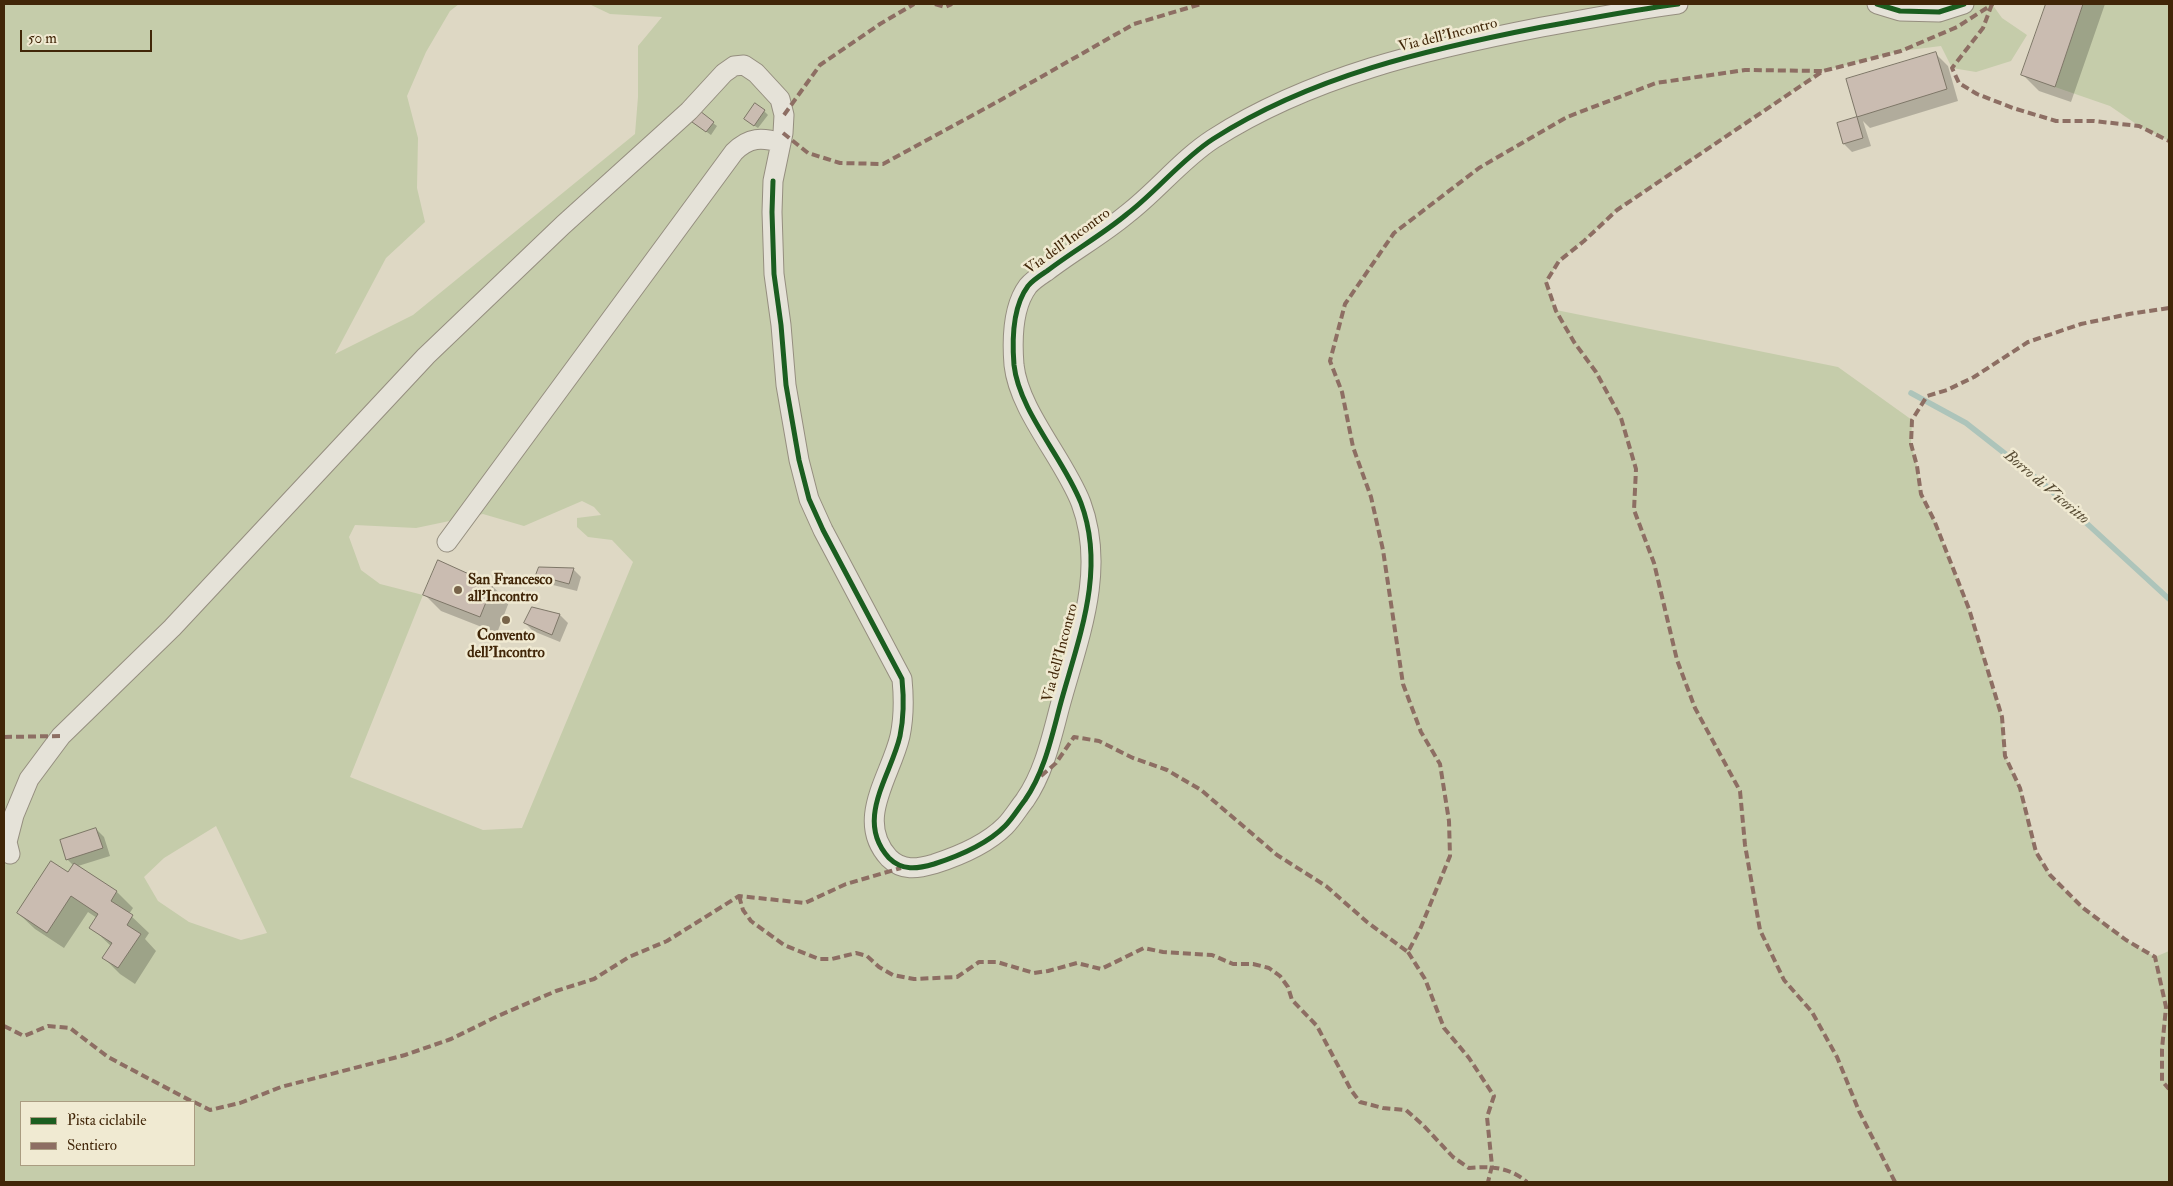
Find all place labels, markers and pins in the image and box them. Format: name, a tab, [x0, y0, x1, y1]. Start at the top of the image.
place label: San Francesco all'Incontro	[468, 572, 553, 607]
marker: San Francesco all'Incontro	[452, 584, 464, 596]
marker: Convento dell'Incontro	[500, 614, 512, 626]
place label: Convento dell'Incontro	[467, 628, 545, 663]

